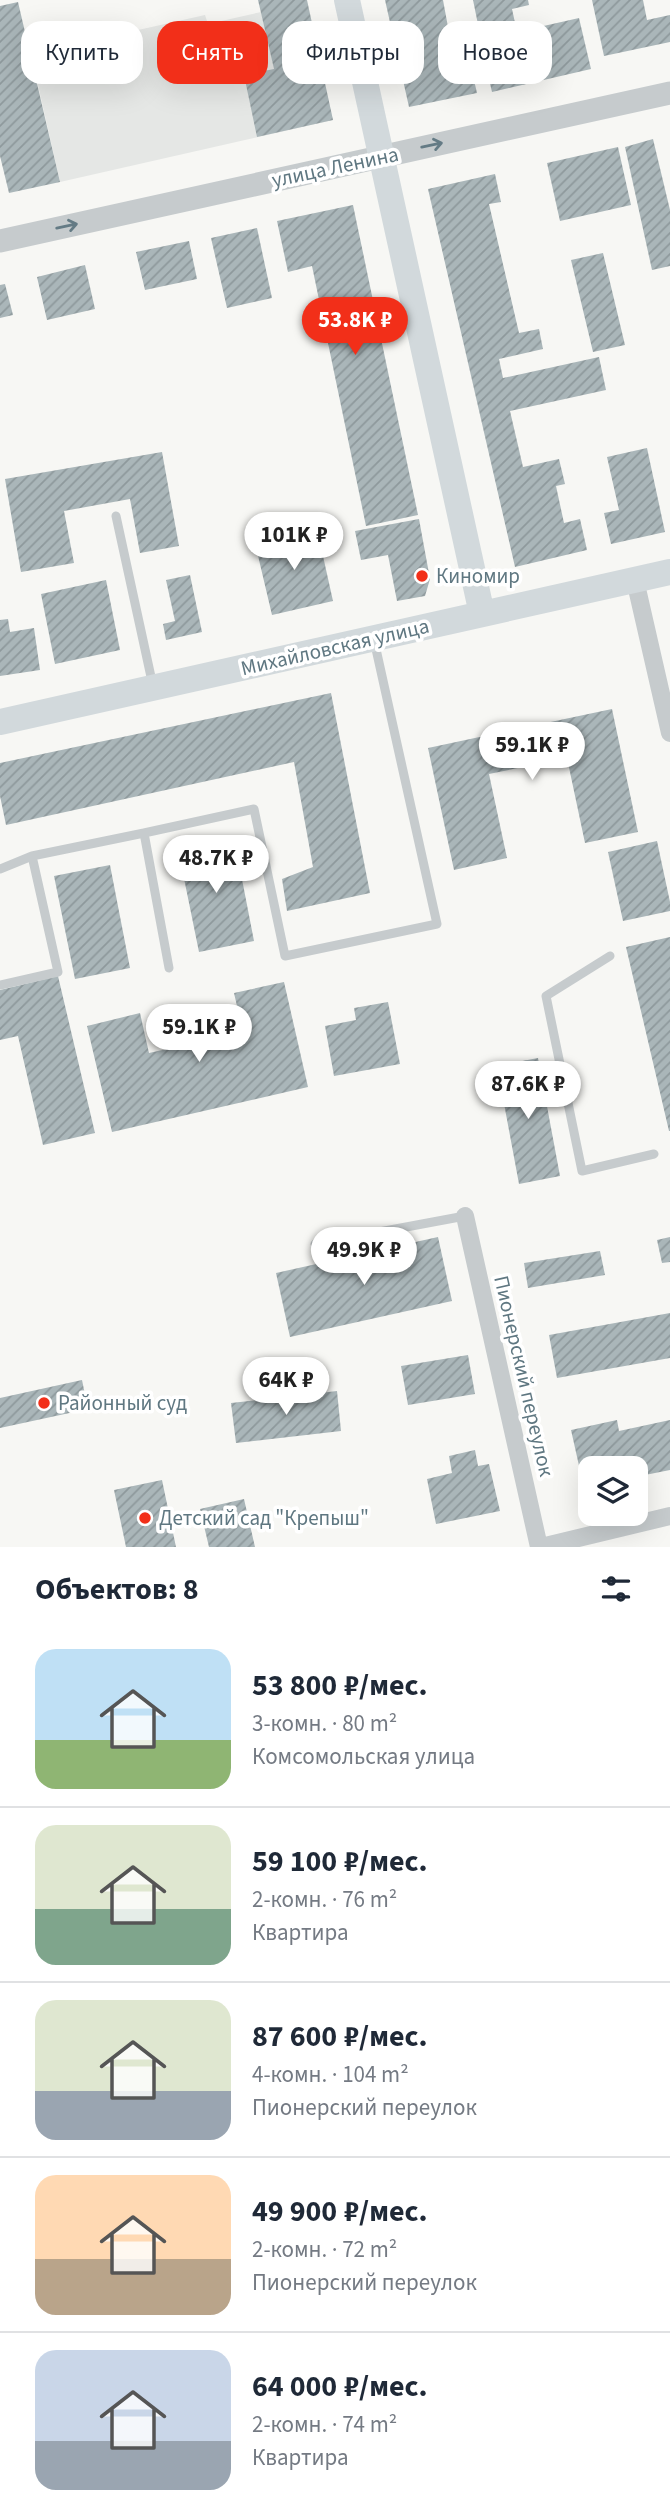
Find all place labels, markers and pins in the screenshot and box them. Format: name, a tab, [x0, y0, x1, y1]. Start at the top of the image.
pin: 53.8K ₽	[290, 298, 420, 357]
pin: 101K ₽	[237, 512, 351, 572]
place label: Киномир	[436, 561, 520, 591]
marker: Киномир	[414, 568, 430, 584]
pin: 59.1K ₽	[467, 722, 597, 782]
pin: 48.7K ₽	[151, 836, 281, 895]
pin: 59.1K ₽	[134, 1004, 264, 1064]
pin: 87.6K ₽	[463, 1062, 593, 1121]
pin: 49.9K ₽	[299, 1228, 429, 1287]
pin: 64K ₽	[237, 1358, 335, 1417]
place label: Районный суд	[58, 1388, 187, 1418]
marker: Районный суд	[36, 1395, 52, 1411]
place label: Детский сад "Крепыш"	[159, 1503, 369, 1533]
marker: Детский сад "Крепыш"	[137, 1510, 153, 1526]

